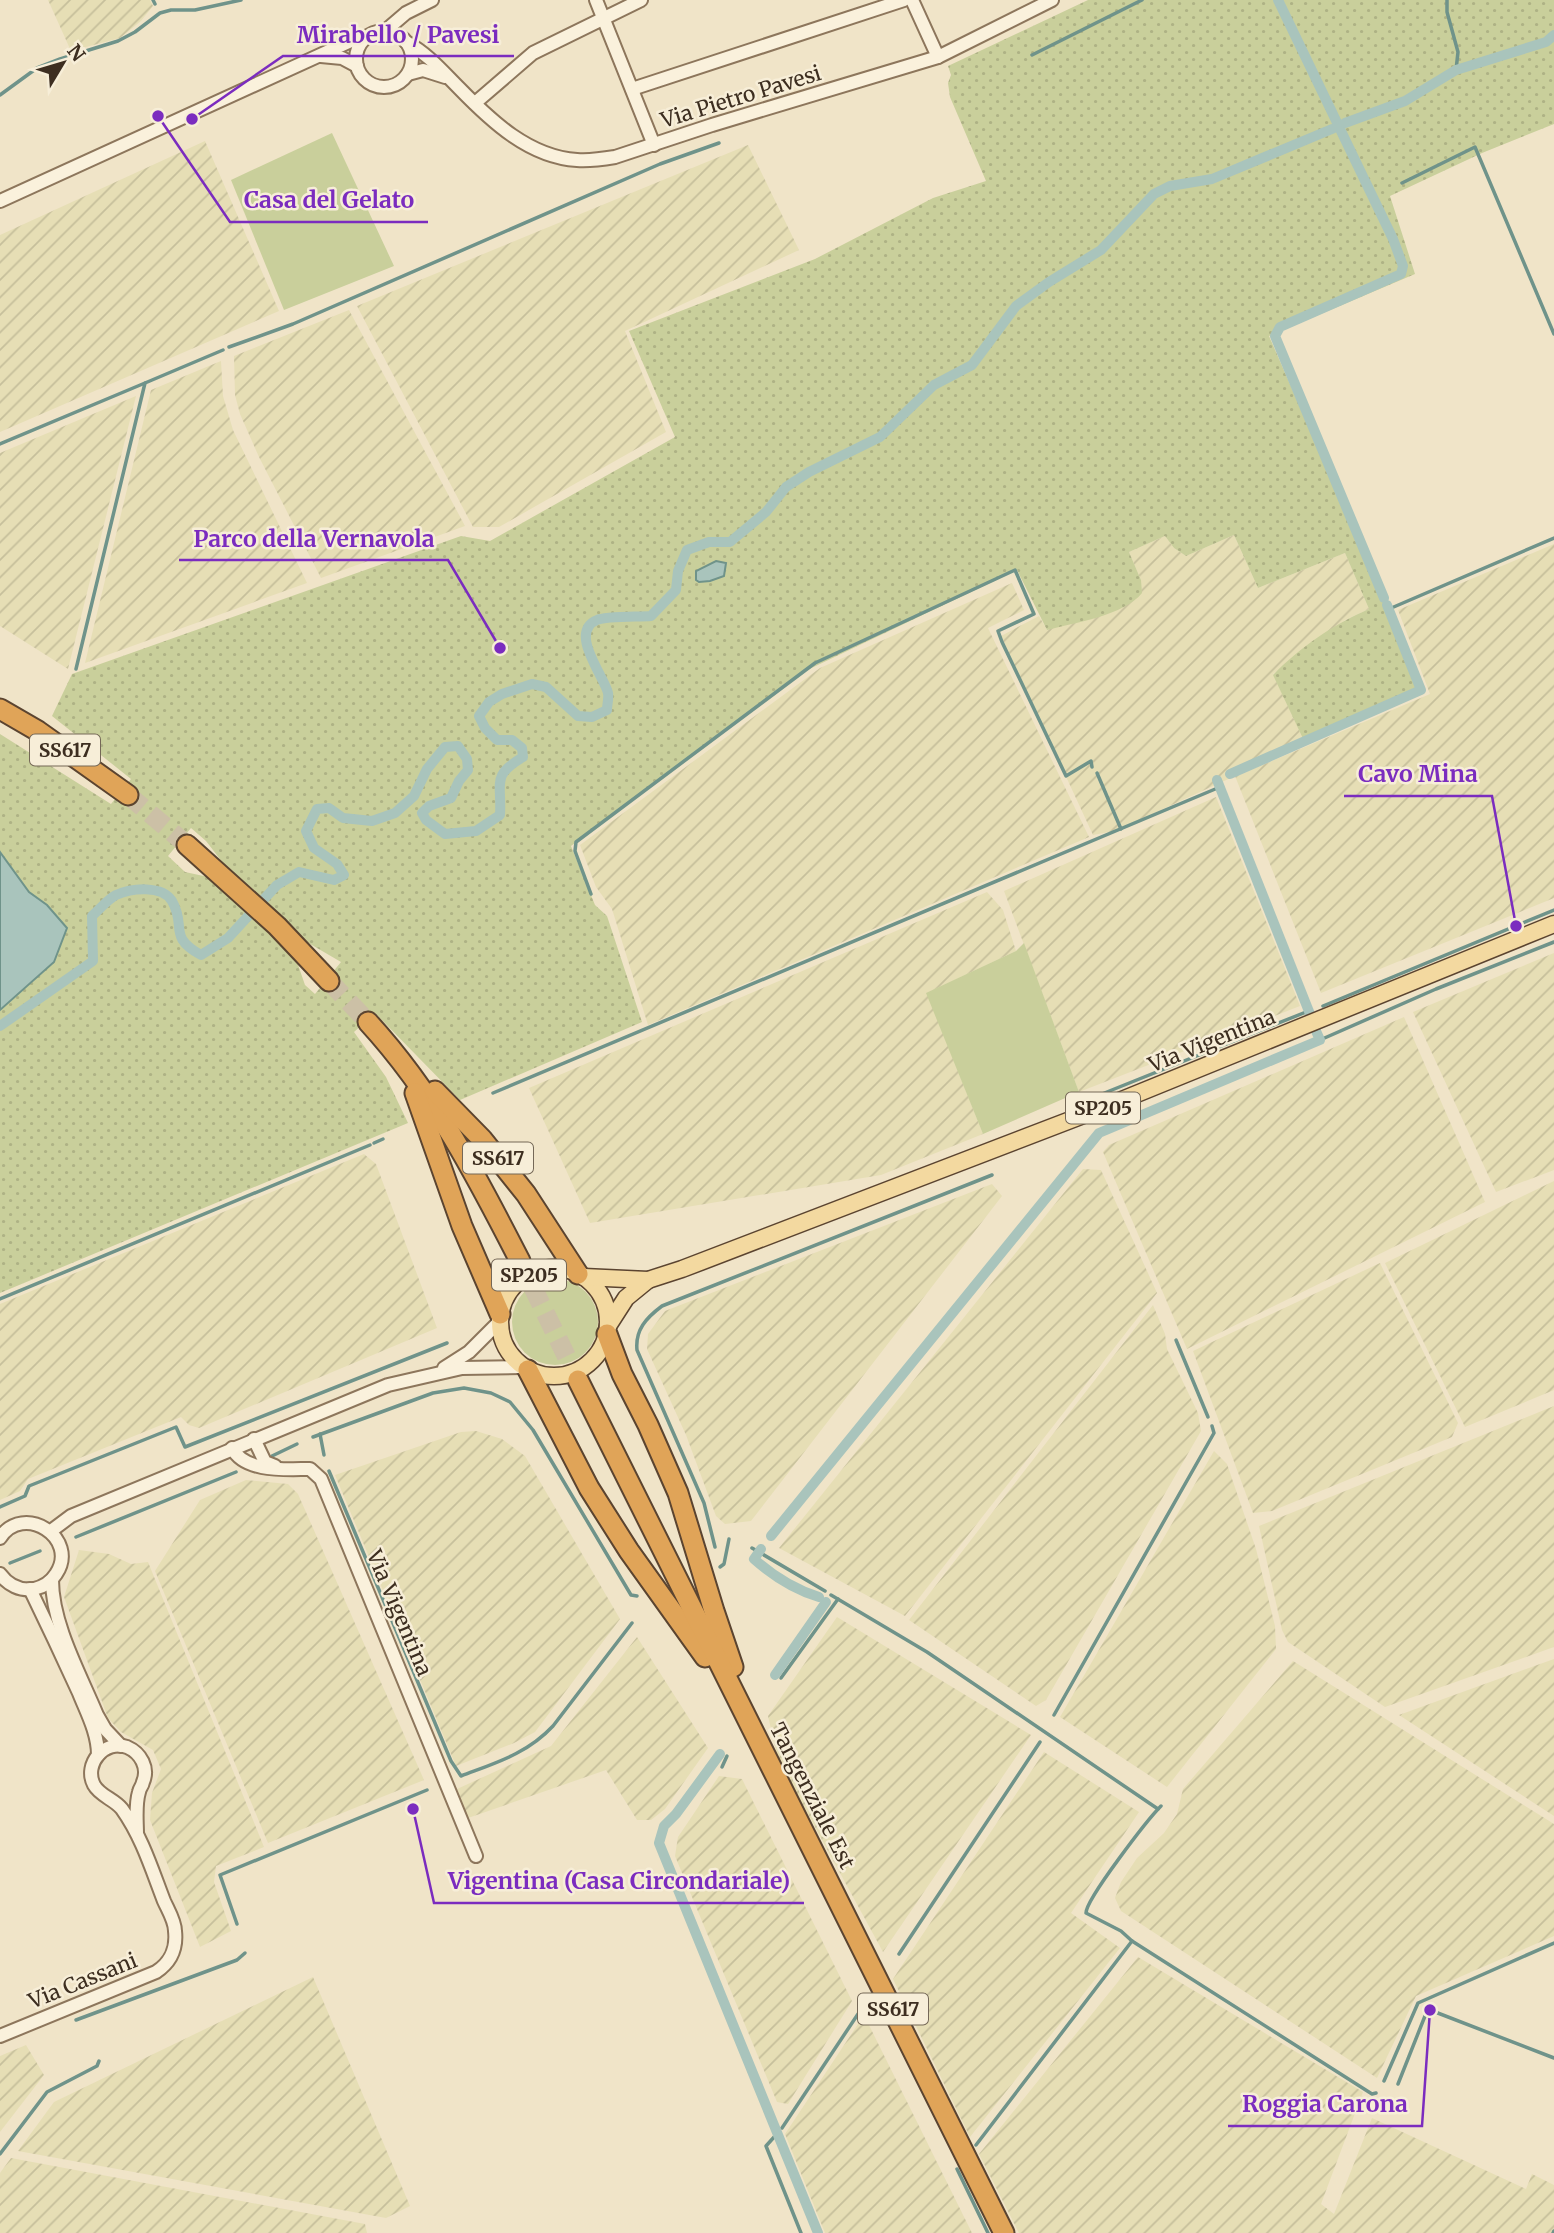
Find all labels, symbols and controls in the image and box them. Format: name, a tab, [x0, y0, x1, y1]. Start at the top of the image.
callout: Mirabello / Pavesi	[283, 12, 514, 56]
text: Mirabello / Pavesi	[297, 20, 499, 49]
north arrow	[28, 28, 98, 98]
text: N	[62, 39, 90, 66]
street label: Via Pietro Pavesi	[656, 59, 825, 134]
callout: Casa del Gelato	[230, 178, 428, 222]
text: Casa del Gelato	[244, 185, 414, 214]
callout: Parco della Vernavola	[179, 516, 448, 560]
text: Parco della Vernavola	[193, 524, 435, 553]
road number: SS617	[30, 734, 100, 765]
callout: Cavo Mina	[1344, 752, 1492, 796]
text: Cavo Mina	[1358, 759, 1478, 788]
street label: Via Vigentina	[1143, 1003, 1279, 1079]
road number: SP205	[1066, 1092, 1140, 1124]
road number: SS617	[463, 1142, 533, 1174]
road number: SP205	[492, 1260, 566, 1290]
street label: Via Vigentina	[360, 1545, 438, 1680]
street label: Tangenziale Est	[764, 1718, 861, 1873]
callout: Vigentina (Casa Circondariale)	[434, 1859, 804, 1903]
text: Vigentina (Casa Circondariale)	[447, 1866, 790, 1895]
street label: Via Cassani	[24, 1946, 141, 2015]
road number: SS617	[858, 1994, 928, 2024]
callout: Roggia Carona	[1228, 2082, 1422, 2126]
text: Roggia Carona	[1242, 2089, 1408, 2118]

